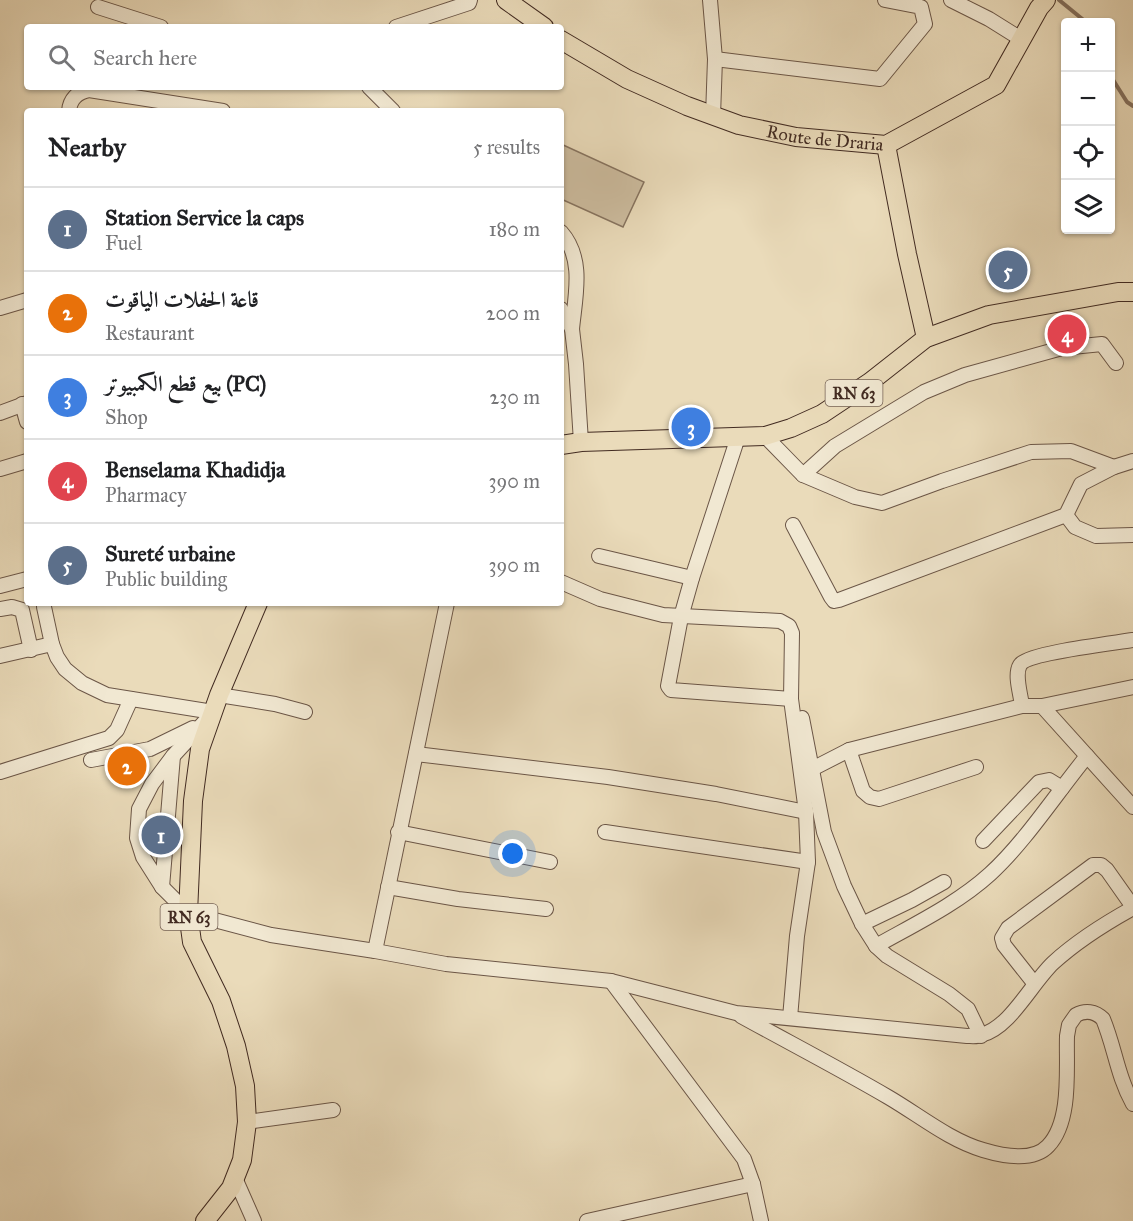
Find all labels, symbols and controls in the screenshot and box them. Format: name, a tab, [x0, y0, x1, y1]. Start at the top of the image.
map controls	[1061, 18, 1115, 234]
button: +	[1061, 18, 1115, 72]
search box	[24, 24, 564, 90]
icon: search	[45, 41, 78, 74]
text: Search here	[93, 44, 197, 71]
button: −	[1061, 72, 1115, 126]
street label: Route de Draria	[765, 120, 885, 156]
button: locate	[1061, 126, 1115, 180]
text: Nearby	[48, 131, 126, 163]
text: 5 results	[473, 135, 540, 159]
button: layers	[1061, 180, 1115, 234]
text: Station Service la caps	[105, 204, 304, 231]
text: 1	[64, 217, 71, 241]
text: 180 m	[489, 217, 540, 241]
text: Fuel	[105, 231, 142, 255]
pin: 5	[988, 248, 1028, 292]
text: قاعة الحفلات الياقوت	[105, 286, 259, 313]
text: 2	[63, 301, 72, 325]
text: 200 m	[486, 301, 540, 325]
pin: 4	[1048, 312, 1086, 356]
text: Restaurant	[105, 321, 195, 345]
text: بيع قطع الكمبيوتر (PC)	[105, 370, 266, 397]
road number: RN 63	[826, 380, 882, 406]
text: 3	[64, 385, 72, 409]
text: 230 m	[489, 385, 540, 409]
pin: 3	[672, 404, 710, 450]
text: Shop	[105, 405, 148, 429]
text: Benselama Khadidja	[105, 456, 285, 483]
text: 4	[62, 469, 73, 493]
text: 390 m	[489, 469, 540, 493]
text: Pharmacy	[105, 483, 187, 507]
text: Sureté urbaine	[105, 540, 235, 567]
text: 5	[63, 553, 72, 577]
text: 390 m	[489, 553, 540, 577]
text: Public building	[105, 567, 227, 591]
pin: 2	[108, 744, 146, 789]
pin: 1	[142, 812, 180, 858]
your location	[498, 839, 527, 868]
road number: RN 63	[160, 904, 218, 930]

